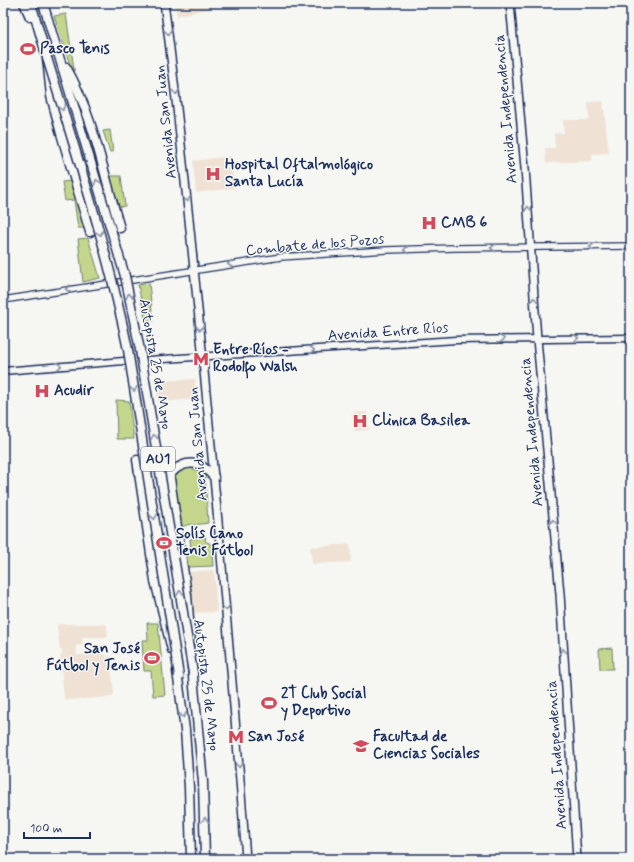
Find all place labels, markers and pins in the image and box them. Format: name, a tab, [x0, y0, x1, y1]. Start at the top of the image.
place label: Pasco Tenis	[40, 39, 110, 59]
sports icon: Pasco Tenis	[19, 40, 37, 58]
place label: Hospital Oftalmológico Santa Lucía	[225, 155, 373, 192]
hospital icon: Hospital Oftalmológico Santa Lucía	[204, 165, 222, 183]
place label: CMB 6	[441, 213, 488, 233]
hospital icon: CMB 6	[420, 214, 438, 232]
place label: Entre Ríos - Rodolfo Walsh	[213, 340, 298, 379]
metro station icon: Entre Ríos - Rodolfo Walsh	[192, 350, 210, 368]
place label: Acudir	[54, 381, 94, 401]
hospital icon: Acudir	[33, 382, 51, 400]
place label: Clinica Basilea	[372, 411, 471, 431]
hospital icon: Clinica Basilea	[351, 412, 369, 430]
place label: Solís Cano Tenis Fútbol	[176, 524, 253, 561]
sports icon: Solís Cano Tenis Fútbol	[155, 534, 173, 552]
place label: San José Fútbol y Tenis	[46, 639, 140, 676]
sports icon: San José Fútbol y Tenis	[143, 649, 161, 667]
place label: 2T Club Social y Deportivo	[280, 684, 367, 721]
sports icon: 2T Club Social y Deportivo	[260, 694, 278, 712]
place label: San José	[248, 727, 304, 747]
place label: Facultad de Ciencias Sociales	[373, 727, 480, 764]
metro station icon: San José	[227, 728, 245, 746]
school or university icon: Facultad de Ciencias Sociales	[352, 737, 370, 755]

